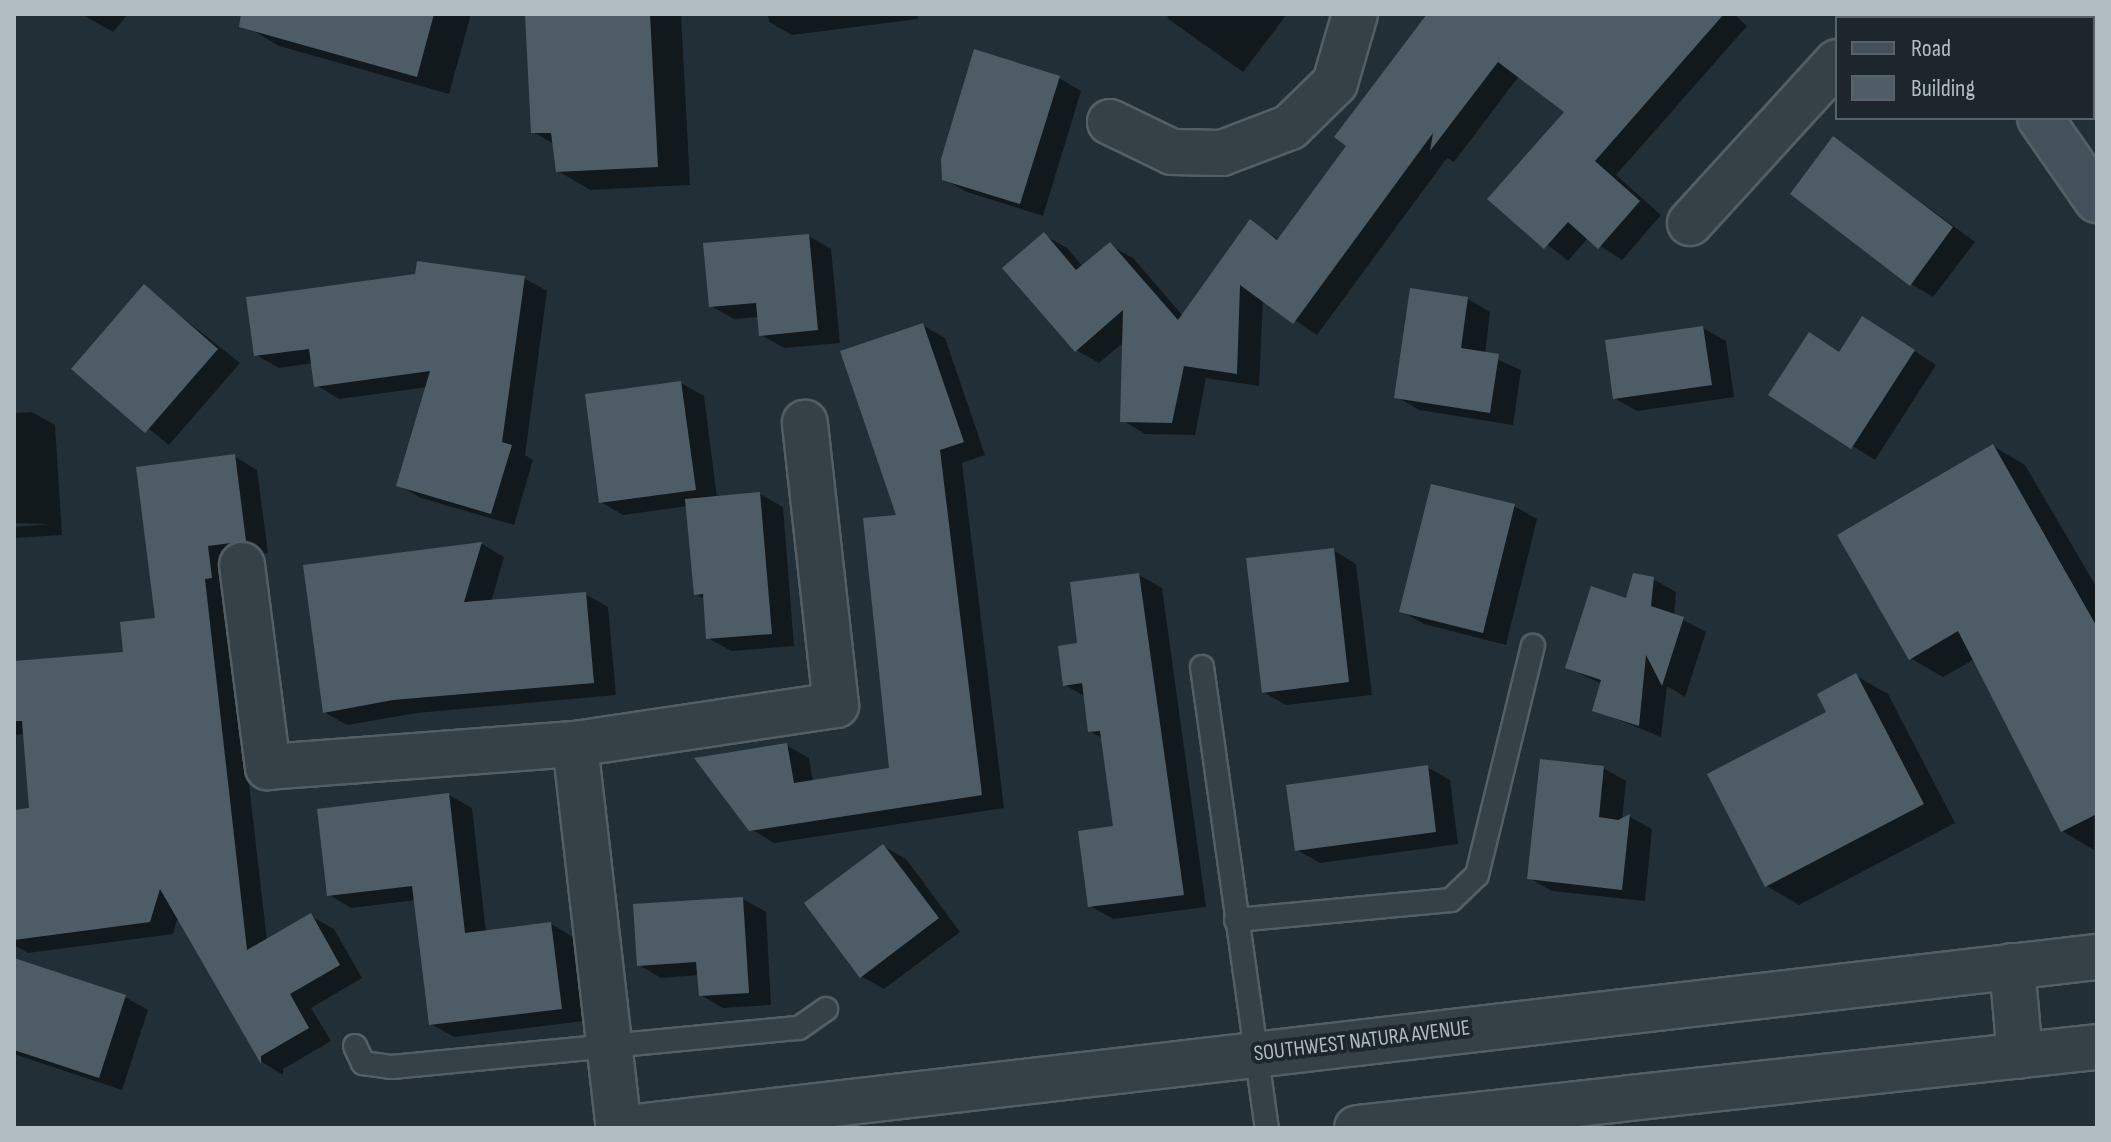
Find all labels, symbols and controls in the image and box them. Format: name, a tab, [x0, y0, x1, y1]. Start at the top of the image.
legend	[1835, 16, 2095, 120]
text: Road	[1911, 34, 1951, 63]
text: Building	[1911, 74, 1975, 103]
street label: SOUTHWEST NATURA AVENUE	[1252, 1015, 1472, 1067]

